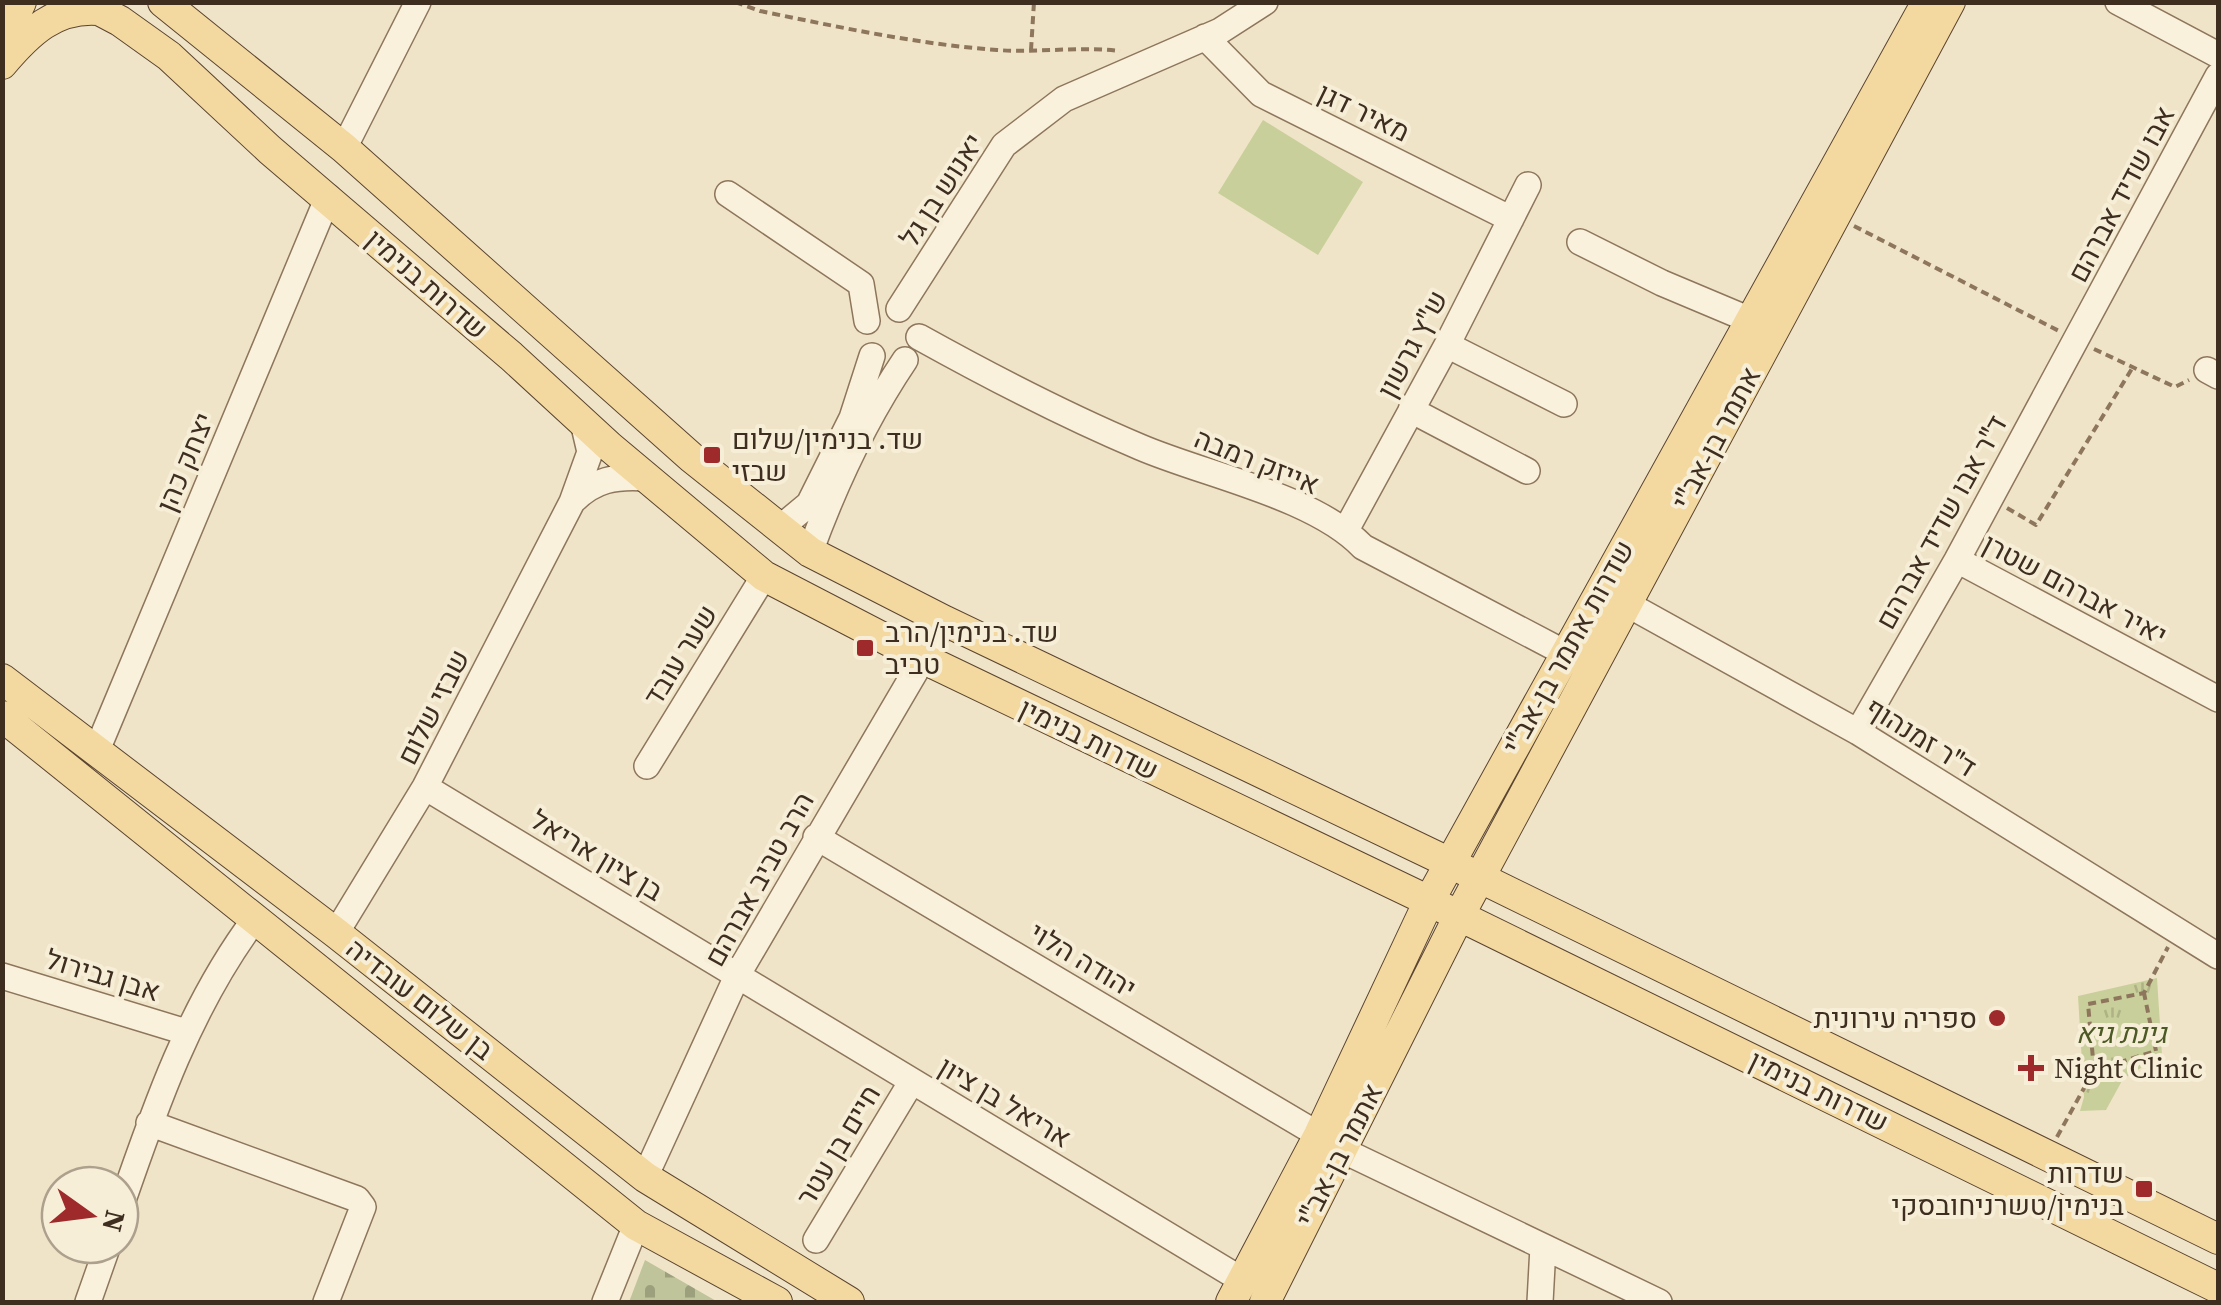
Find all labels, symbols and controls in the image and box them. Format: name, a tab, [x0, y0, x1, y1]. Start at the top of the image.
street label: מאיר דגן	[1312, 73, 1416, 151]
street label: אבו שדיד אברהם	[2059, 99, 2183, 289]
street label: יאנוש בן גל	[890, 126, 992, 254]
street label: שדרות בנימין	[358, 220, 496, 348]
street label: ש"ץ גרשון	[1368, 284, 1456, 404]
street label: אתמר בן-אב"י	[1663, 360, 1769, 516]
street label: יצחק כהן	[147, 407, 223, 517]
street label: ד"ר אבו שדיד אברהם	[1866, 408, 2016, 636]
street label: אייזק רמבה	[1189, 419, 1325, 503]
place label: שד. בנימין/שלום שבזי	[732, 420, 923, 490]
marker: שד. בנימין/שלום שבזי	[701, 444, 723, 466]
street label: יאיר אברהם שטרן	[1976, 524, 2174, 654]
street label: שדרות אתמר בן-אב"י	[1493, 533, 1643, 761]
street label: שער עובד	[634, 597, 726, 713]
place label: שד. בנימין/הרב טביב	[885, 613, 1059, 683]
marker: שד. בנימין/הרב טביב	[854, 637, 876, 659]
street label: שבזי שלום	[388, 643, 478, 771]
street label: ד"ר זמנהוף	[1858, 688, 1984, 786]
street label: שדרות בנימין	[1013, 689, 1165, 789]
street label: הרב טביב אברהם	[695, 785, 823, 973]
street label: בן ציון אריאל	[524, 800, 671, 910]
street label: יהודה הלוי	[1023, 913, 1143, 1007]
street label: בן שלום עובדיה	[338, 929, 502, 1069]
street label: אבן גבירול	[41, 940, 165, 1010]
place label: ספריה עירונית	[1814, 999, 1977, 1037]
marker: ספריה עירונית	[1986, 1007, 2008, 1029]
park label: גינת גיא	[2076, 1014, 2169, 1052]
street label: שדרות בנימין	[1743, 1041, 1895, 1141]
street label: אריאל בן ציון	[932, 1047, 1078, 1157]
place label: Night Clinic	[2054, 1049, 2203, 1087]
marker: Night Clinic	[2018, 1055, 2044, 1081]
street label: חיים בן עטר	[787, 1077, 889, 1213]
street label: אתמר בן-אב"י	[1287, 1077, 1391, 1233]
place label: שדרות בנימין/טשרניחובסקי	[1892, 1154, 2124, 1224]
north arrow	[40, 1165, 140, 1265]
marker: שדרות בנימין/טשרניחובסקי	[2133, 1178, 2155, 1200]
text: N	[93, 1207, 135, 1236]

